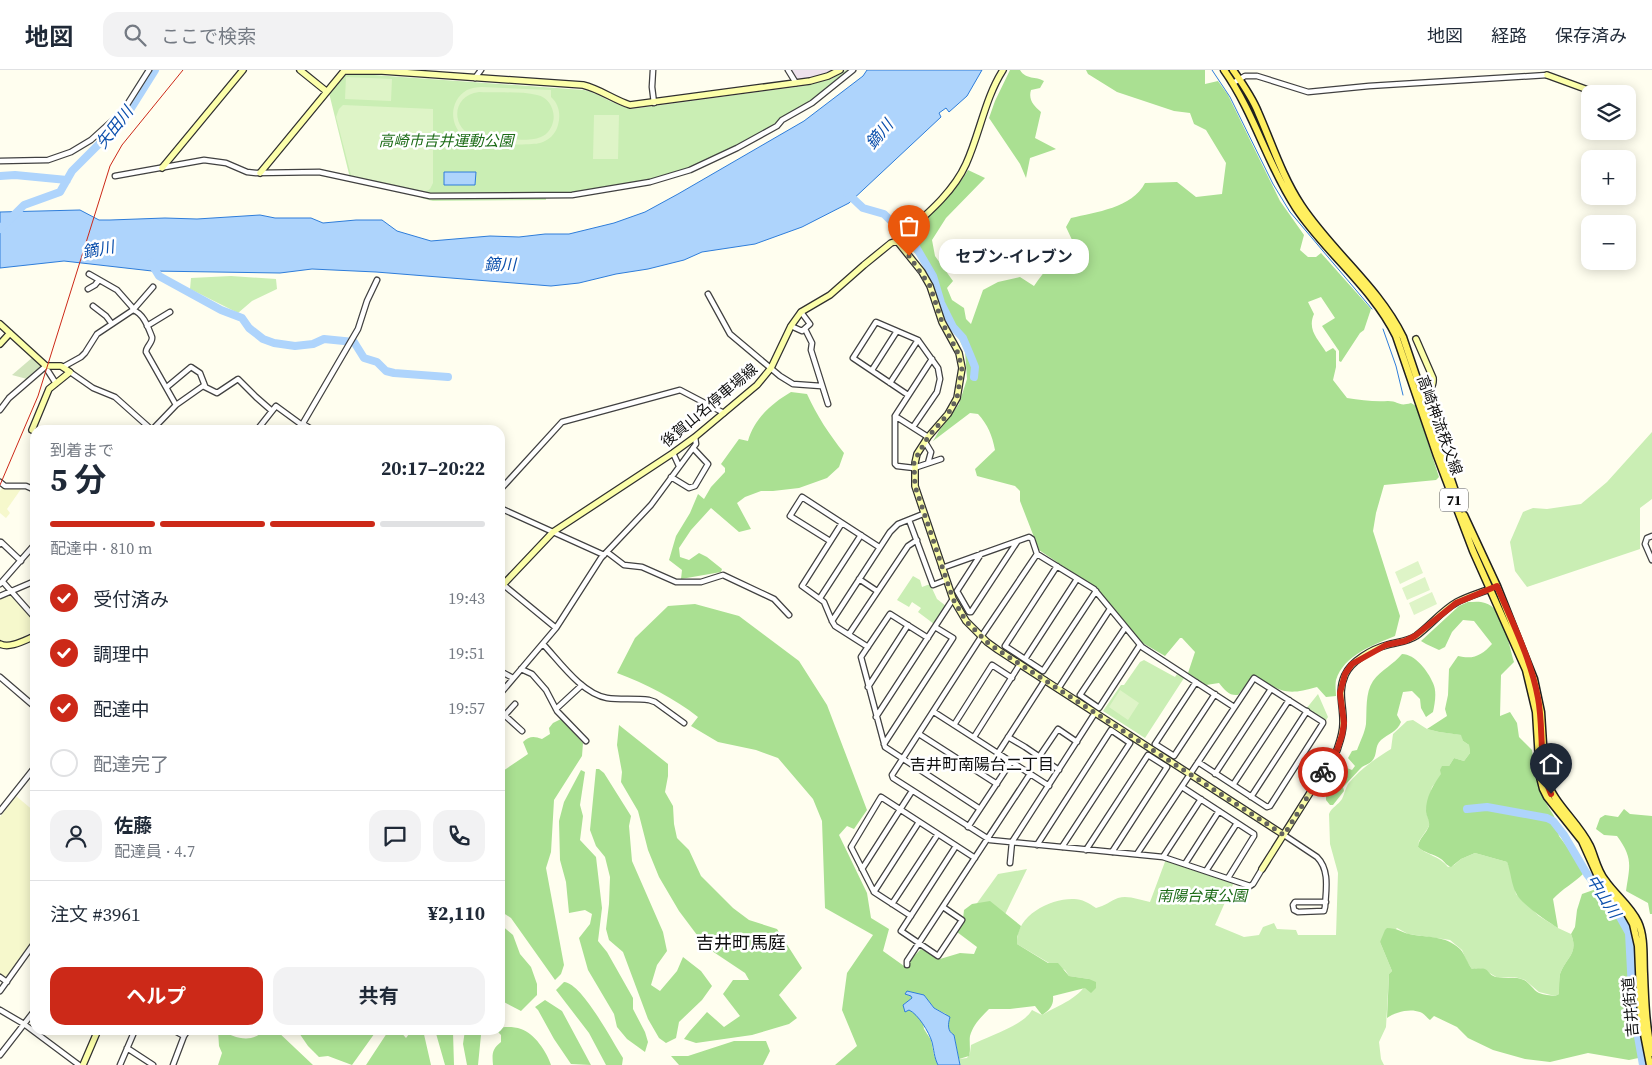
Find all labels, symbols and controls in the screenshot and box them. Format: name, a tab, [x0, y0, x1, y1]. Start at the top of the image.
search box	[103, 12, 453, 57]
text: 地図	[25, 20, 73, 53]
icon: search	[121, 21, 149, 49]
text: ここで検索	[161, 23, 256, 49]
text: 地図	[1427, 23, 1463, 48]
text: 経路	[1491, 23, 1527, 48]
text: 保存済み	[1555, 23, 1627, 48]
map controls	[1581, 85, 1636, 270]
button: layers	[1581, 85, 1636, 140]
water label: 矢田川	[91, 100, 139, 153]
water label: 鏑川	[860, 113, 899, 153]
park label: 高崎市吉井運動公園	[378, 130, 515, 151]
button: +	[1581, 150, 1636, 205]
pin	[888, 205, 930, 256]
icon: bag	[895, 212, 923, 240]
button: −	[1581, 215, 1636, 270]
water label: 鏑川	[80, 235, 118, 263]
callout: セブン-イレブン	[939, 238, 1089, 274]
text: セブン-イレブン	[955, 245, 1073, 267]
water label: 鏑川	[484, 253, 518, 275]
street label: 後賀山名停車場線	[656, 358, 762, 452]
street label: 高崎神流秩父線	[1412, 372, 1468, 478]
text: 到着まで	[50, 439, 114, 461]
text: 20:17–20:22	[381, 455, 485, 481]
text: 5 分	[50, 458, 106, 502]
road number: 71	[1440, 488, 1468, 512]
text: 配達中 · 810 m	[50, 537, 152, 559]
icon: check	[50, 584, 78, 612]
text: 受付済み	[93, 586, 169, 612]
text: 19:43	[448, 587, 485, 609]
icon: check	[50, 639, 78, 667]
text: 調理中	[93, 641, 150, 667]
text: 19:51	[448, 642, 485, 664]
icon: check	[50, 694, 78, 722]
text: 配達中	[93, 696, 150, 722]
text: 19:57	[448, 697, 485, 719]
pin	[1530, 743, 1572, 794]
courier	[1298, 747, 1348, 797]
icon: home	[1537, 750, 1565, 778]
text: 配達完了	[93, 751, 169, 777]
district label: 吉井町南陽台二丁目	[910, 753, 1054, 775]
icon: bike	[1309, 758, 1337, 786]
button: person	[50, 810, 102, 862]
button: chat	[369, 810, 421, 862]
button: phone	[433, 810, 485, 862]
text: 佐藤	[114, 812, 152, 838]
text: 配達員 · 4.7	[114, 840, 195, 862]
water label: 中山川	[1582, 870, 1627, 924]
park label: 南陽台東公園	[1157, 885, 1249, 906]
text: ¥2,110	[428, 900, 485, 926]
text: 注文 #3961	[50, 901, 140, 927]
district label: 吉井町馬庭	[696, 930, 786, 955]
button: ヘルプ	[50, 967, 263, 1025]
button: 共有	[273, 967, 485, 1025]
street label: 吉井街道	[1617, 976, 1643, 1038]

